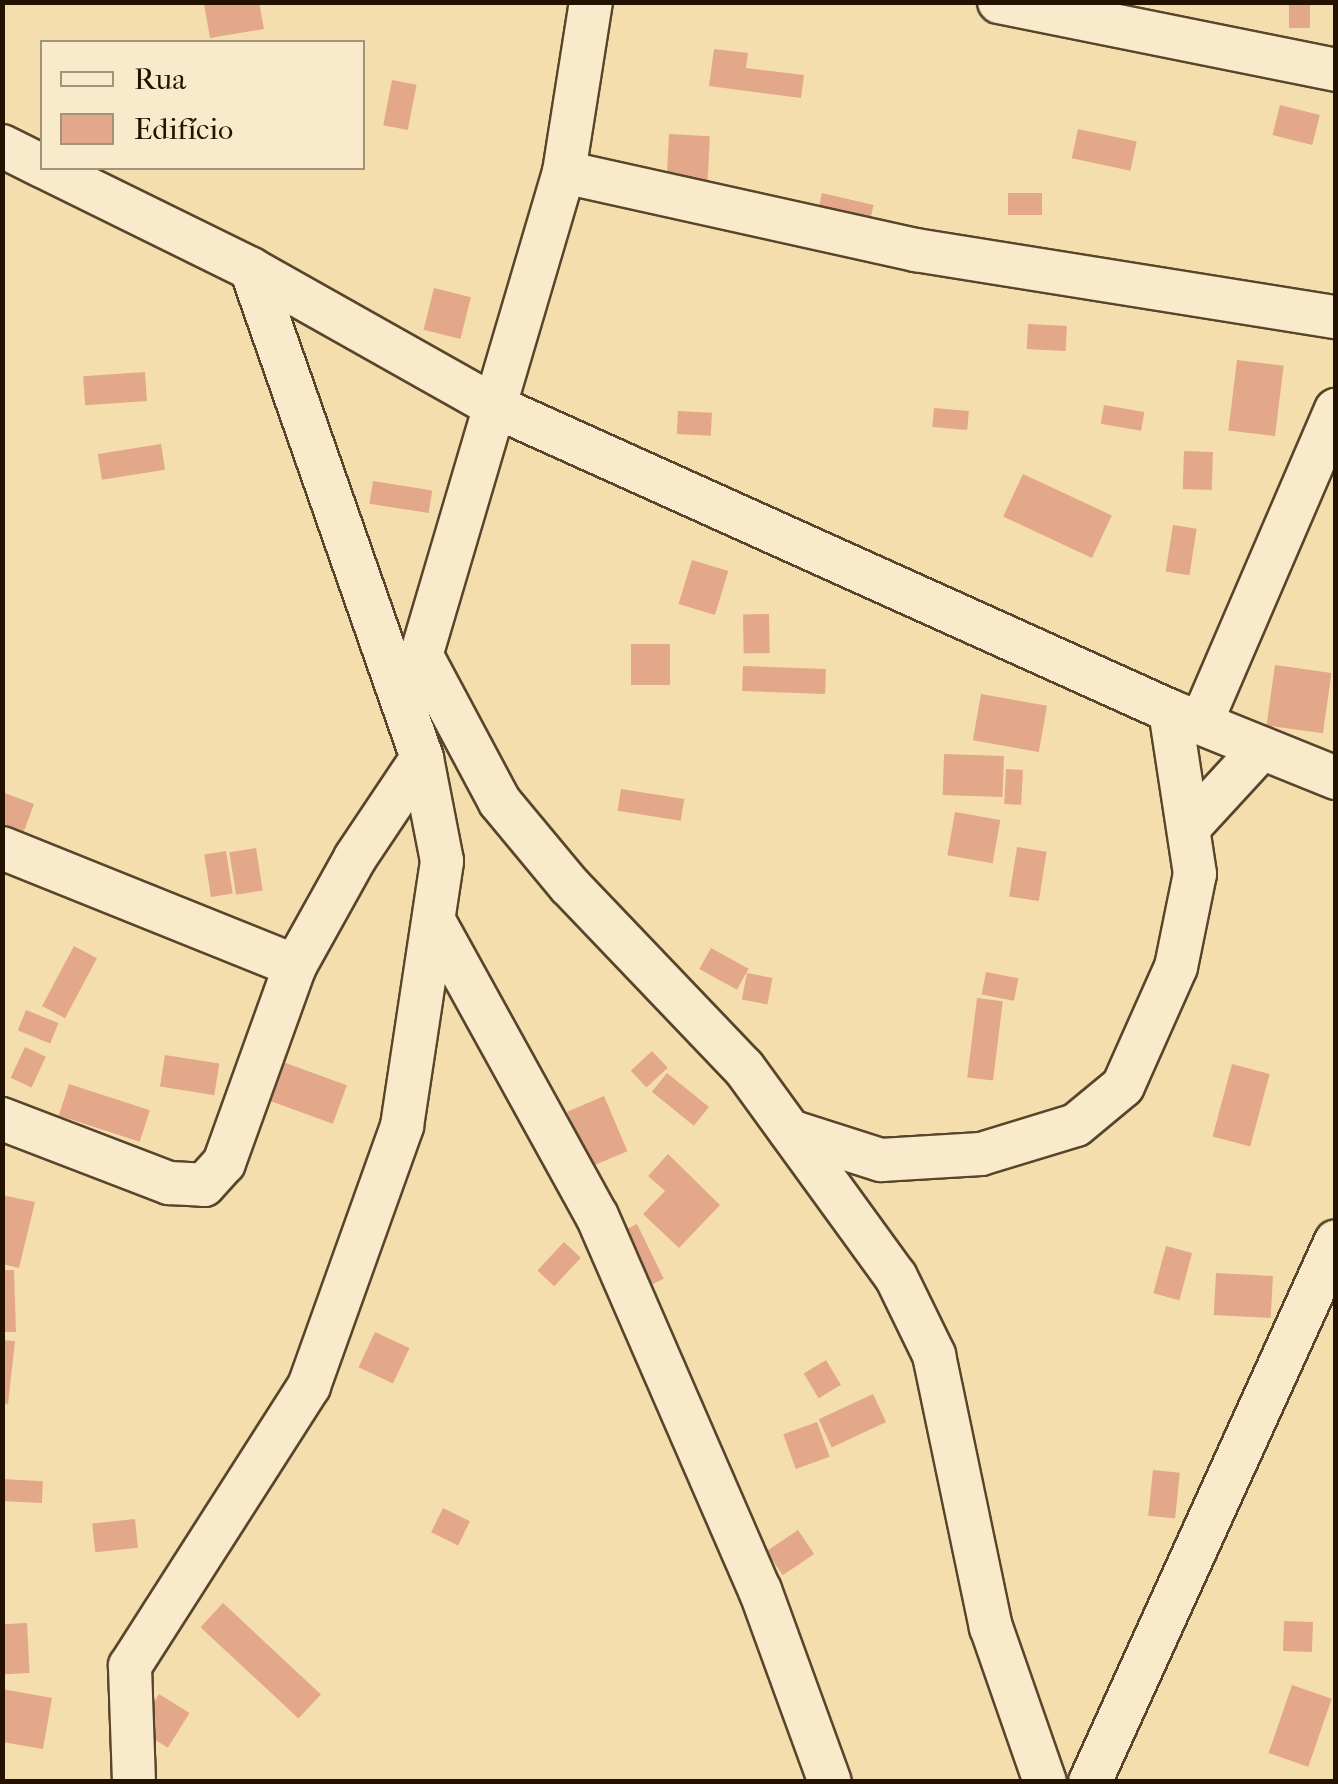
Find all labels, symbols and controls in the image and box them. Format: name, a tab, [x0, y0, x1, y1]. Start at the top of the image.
legend	[40, 40, 365, 170]
text: Rua	[134, 62, 186, 97]
text: Edifício	[134, 112, 233, 147]

